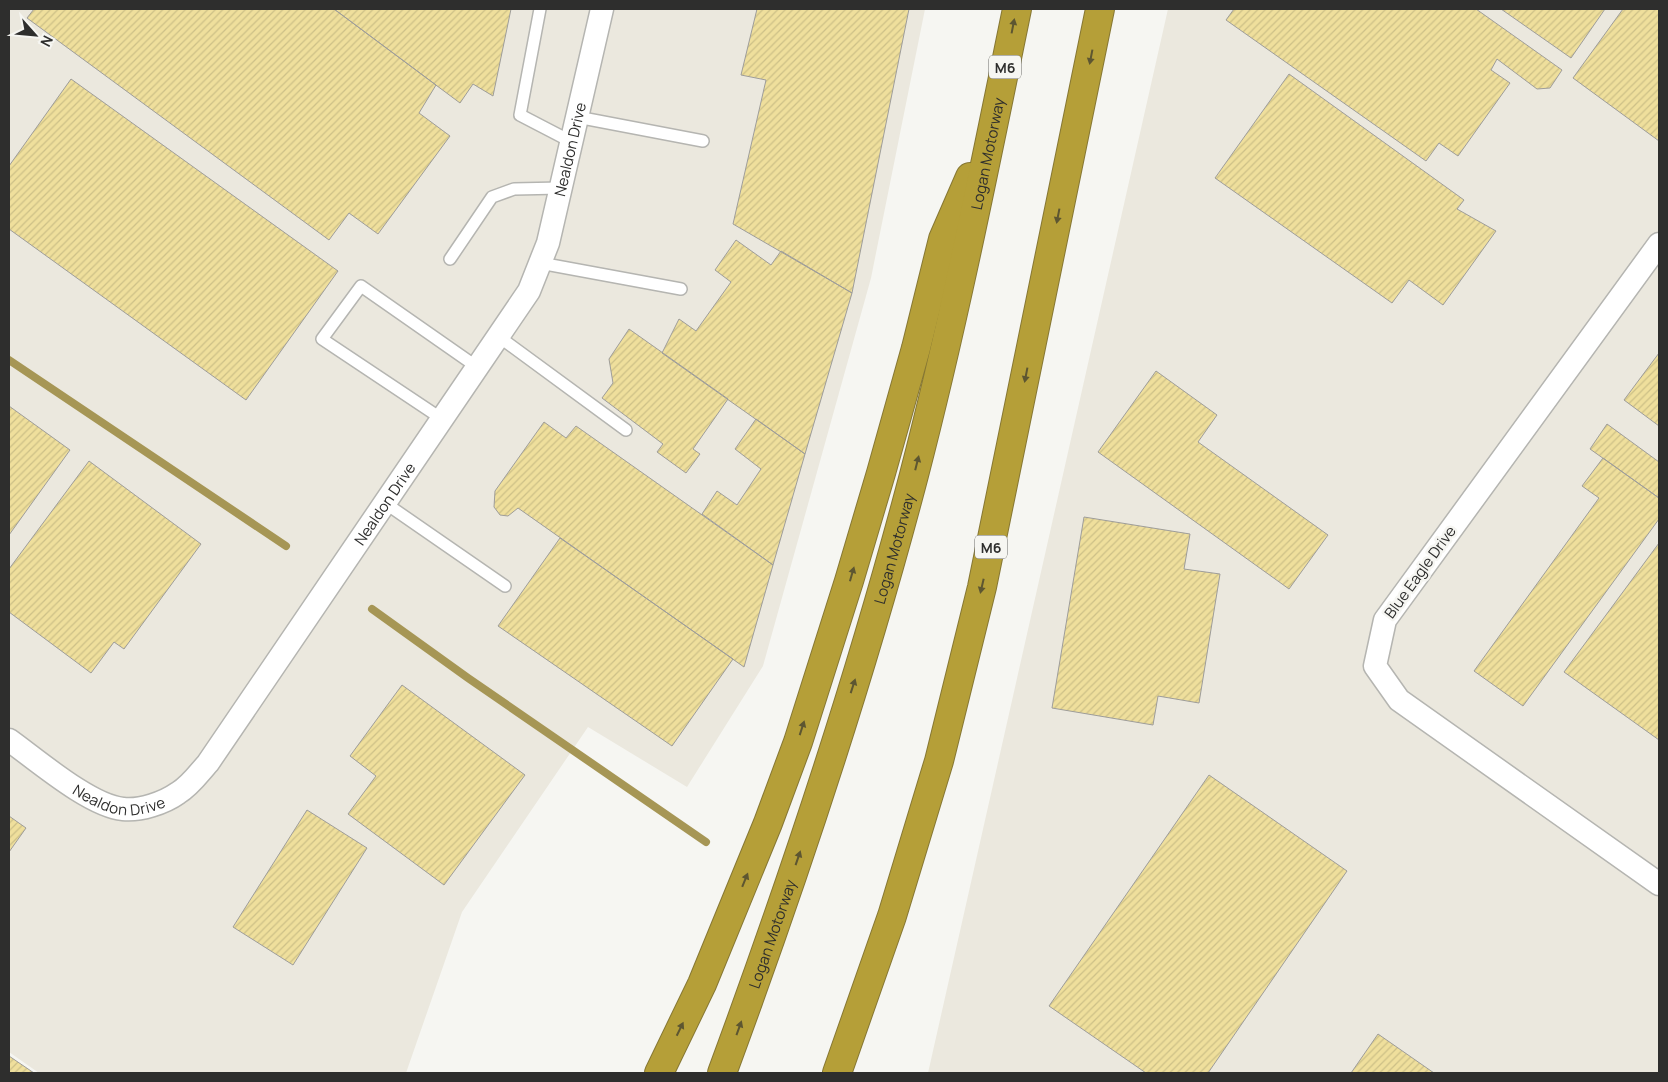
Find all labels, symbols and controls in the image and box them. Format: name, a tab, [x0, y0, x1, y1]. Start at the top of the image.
north arrow	[10, 10, 60, 60]
one-way arrow	[1009, 19, 1017, 34]
text: N	[36, 32, 58, 50]
one-way arrow	[1086, 49, 1094, 65]
road number: M6	[989, 56, 1021, 78]
street label: Logan Motorway	[965, 96, 1009, 212]
street label: Nealdon Drive	[549, 100, 591, 198]
one-way arrow	[1054, 208, 1062, 224]
one-way arrow	[1022, 368, 1030, 383]
one-way arrow	[913, 455, 921, 470]
street label: Nealdon Drive	[349, 458, 420, 549]
street label: Logan Motorway	[868, 491, 919, 606]
street label: Blue Eagle Drive	[1379, 521, 1461, 622]
road number: M6	[975, 536, 1007, 558]
one-way arrow	[848, 566, 856, 581]
one-way arrow	[978, 578, 986, 593]
one-way arrow	[850, 679, 858, 694]
one-way arrow	[799, 721, 807, 736]
street label: Nealdon Drive	[69, 779, 168, 820]
one-way arrow	[795, 850, 802, 865]
one-way arrow	[742, 873, 749, 888]
street label: Logan Motorway	[743, 876, 801, 991]
one-way arrow	[735, 1020, 743, 1035]
one-way arrow	[676, 1022, 685, 1037]

